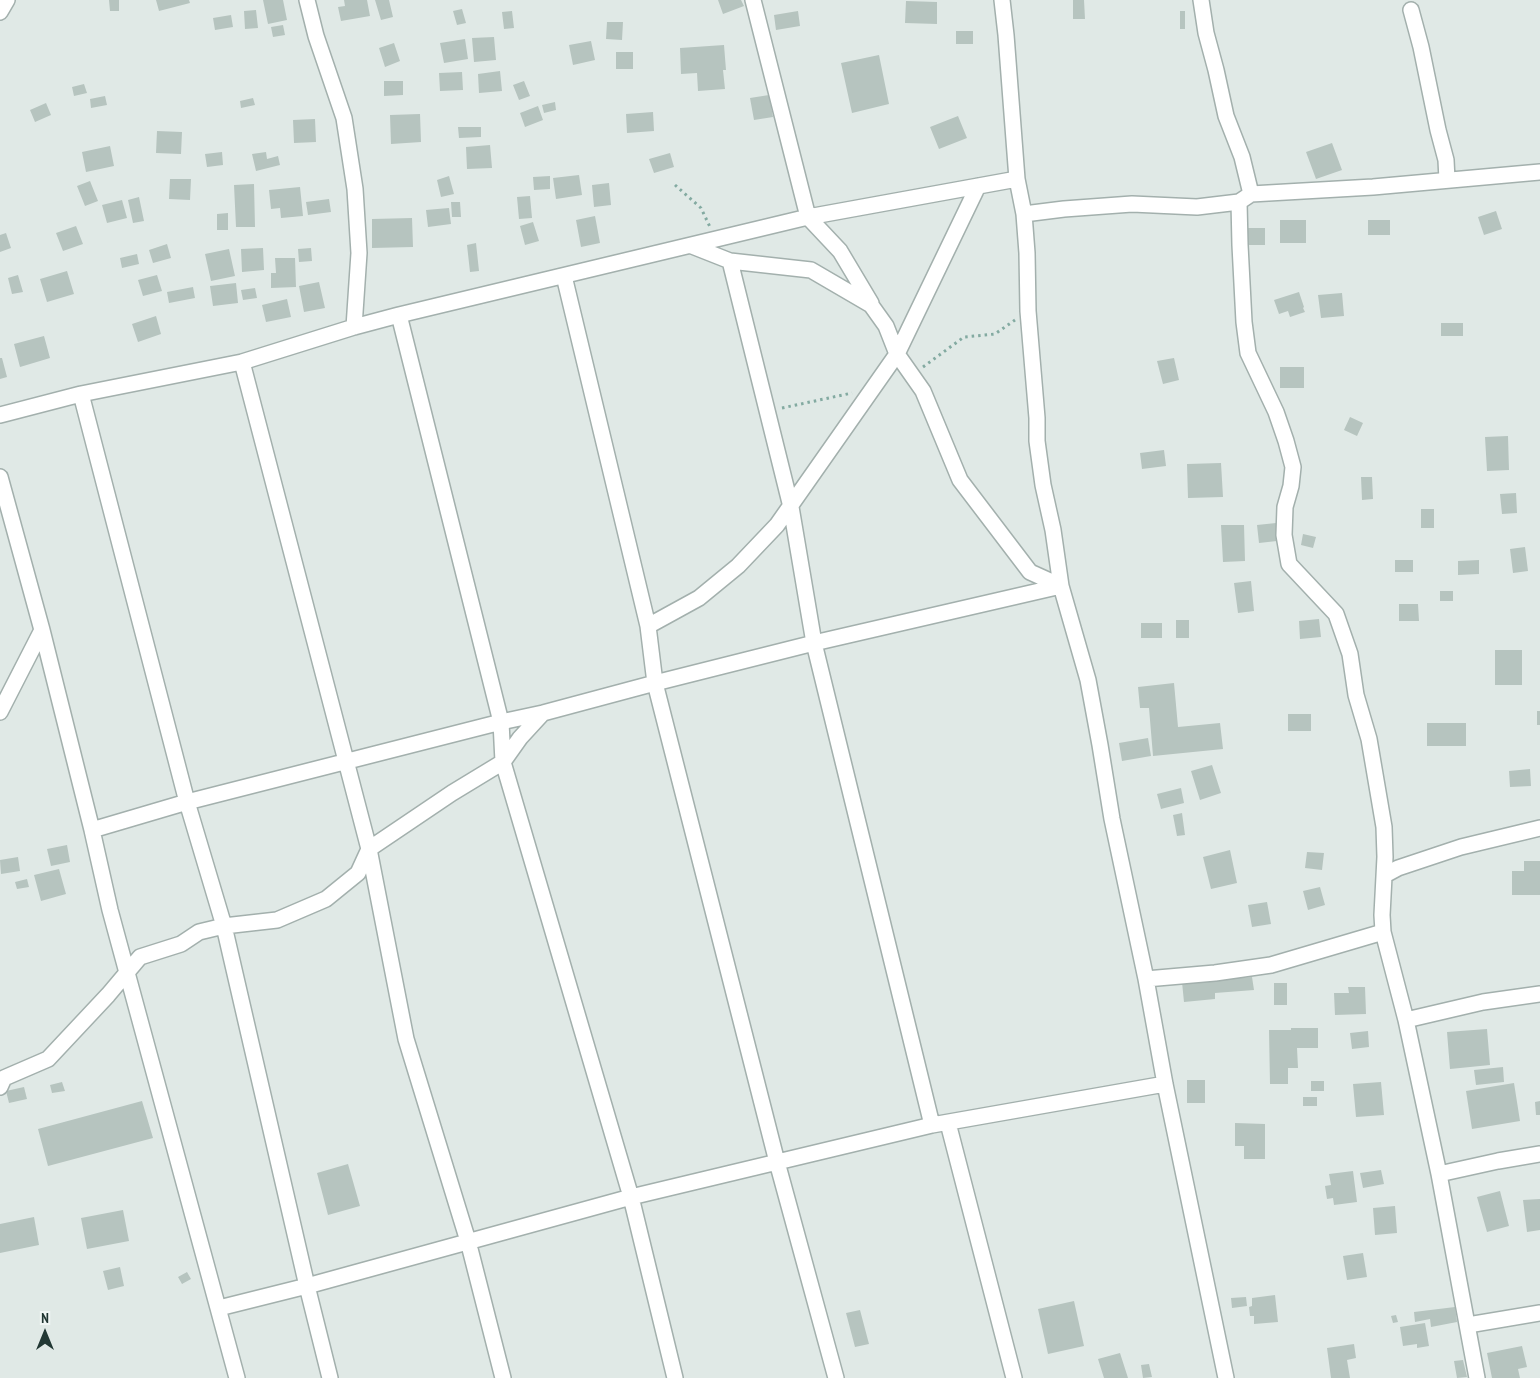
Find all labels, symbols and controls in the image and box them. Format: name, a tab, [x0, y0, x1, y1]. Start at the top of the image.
north arrow	[20, 1308, 70, 1358]
text: N	[41, 1309, 49, 1327]

